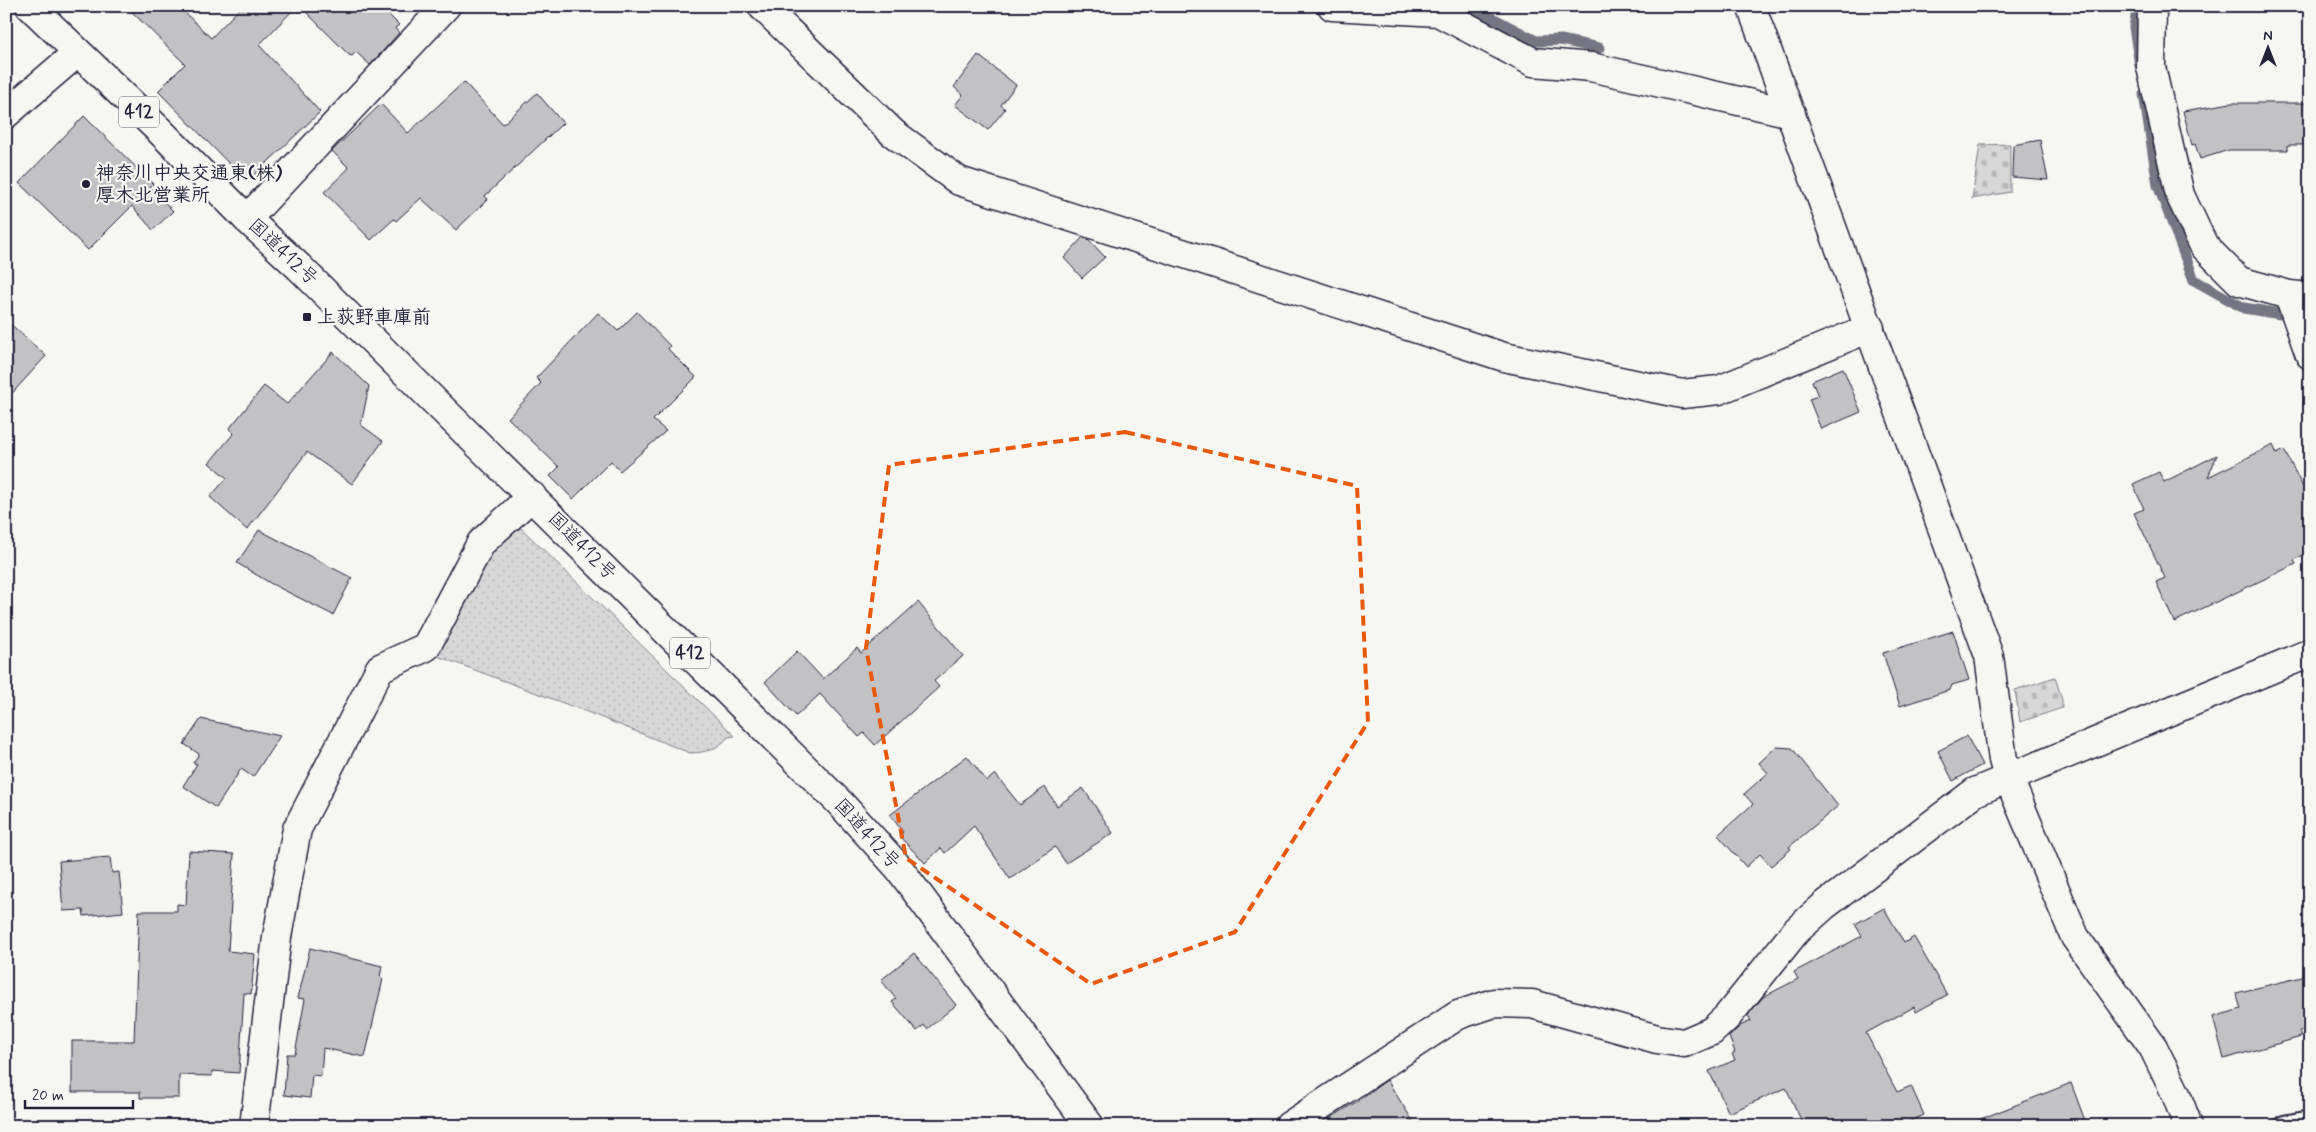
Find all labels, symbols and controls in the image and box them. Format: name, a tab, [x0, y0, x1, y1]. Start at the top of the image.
north arrow	[2244, 22, 2294, 72]
text: N	[2263, 27, 2273, 45]
road number: 412	[119, 96, 159, 128]
place label: 神奈川中央交通東(株) 厚木北営業所	[96, 161, 282, 208]
marker: 神奈川中央交通東(株) 厚木北営業所	[80, 178, 92, 190]
street label: 国道412号	[242, 213, 324, 291]
place label: 上荻野車庫前	[317, 305, 431, 330]
marker: 上荻野車庫前	[301, 311, 313, 323]
street label: 国道412号	[542, 506, 622, 586]
road number: 412	[670, 638, 710, 668]
street label: 国道412号	[828, 793, 906, 875]
scale bar	[25, 1077, 132, 1109]
text: 20 m	[32, 1086, 64, 1106]

